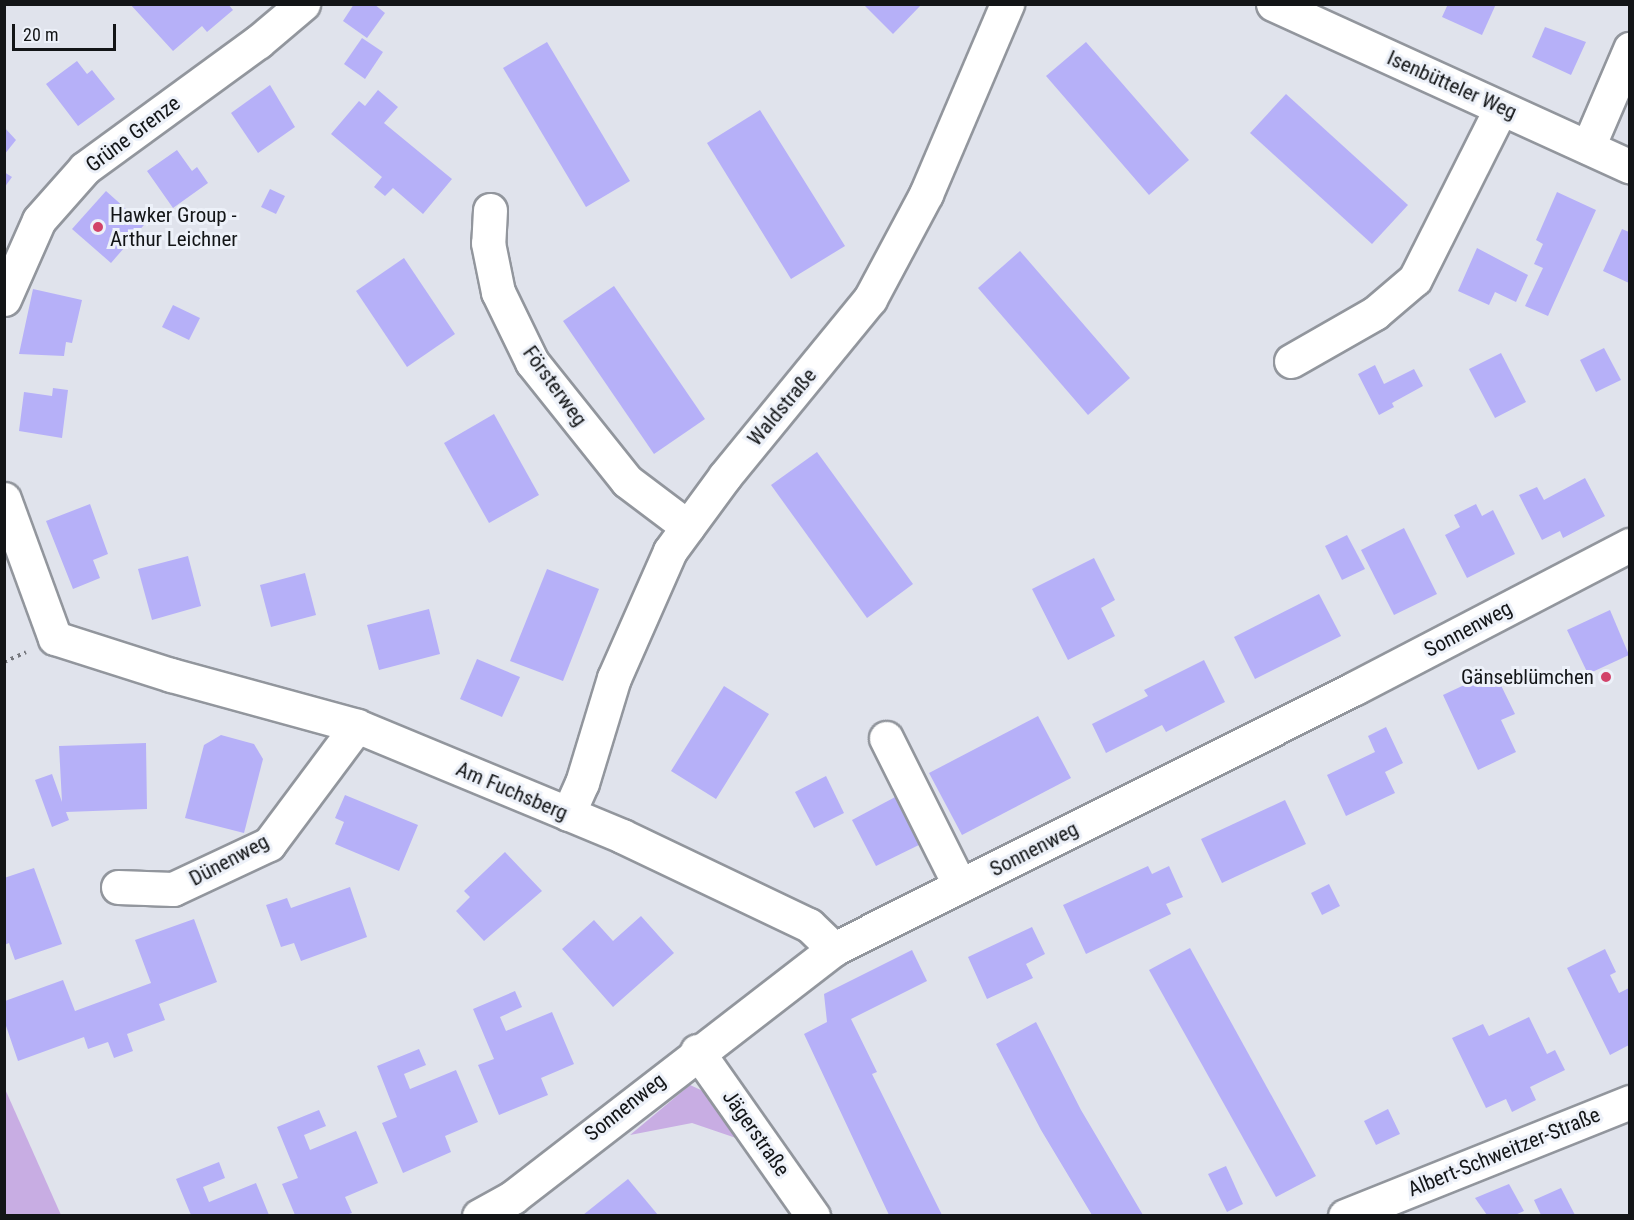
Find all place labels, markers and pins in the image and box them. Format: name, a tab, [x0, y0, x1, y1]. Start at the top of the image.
place label: Hawker Group - Arthur Leichner	[110, 202, 238, 252]
marker: Hawker Group - Arthur Leichner	[91, 220, 105, 234]
place label: Gänseblümchen	[1461, 664, 1594, 690]
marker: Gänseblümchen	[1599, 670, 1613, 684]

